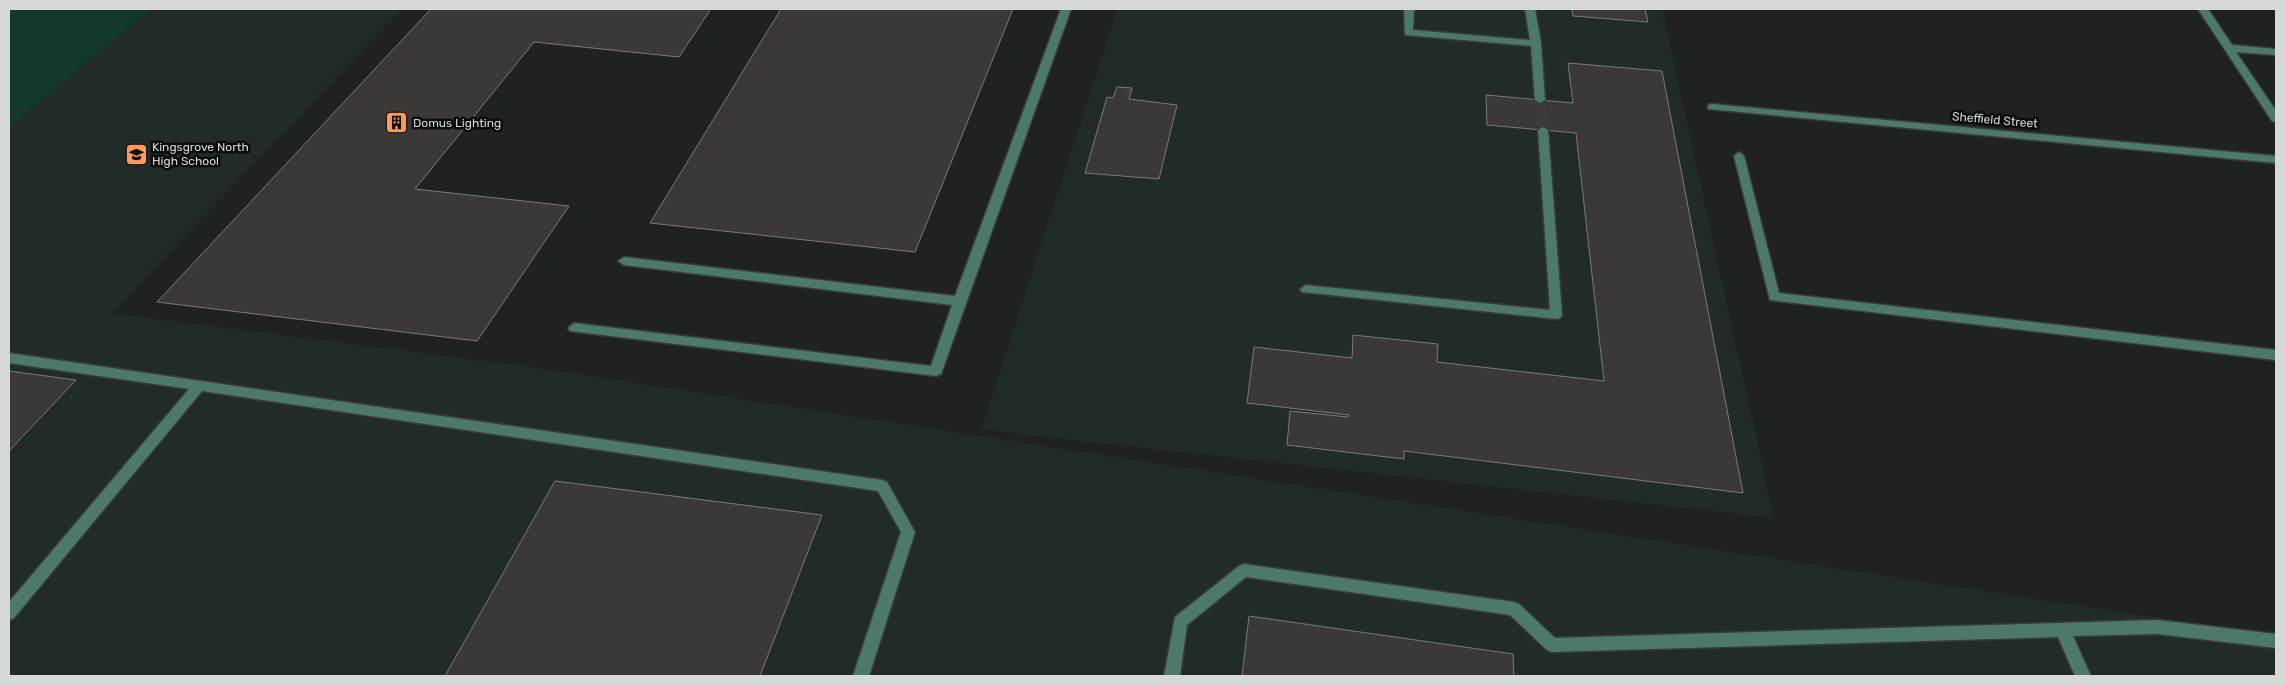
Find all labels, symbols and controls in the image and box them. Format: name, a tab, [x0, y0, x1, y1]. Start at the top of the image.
street label: Sheffield Street	[1951, 109, 2039, 131]
building icon: Domus Lighting	[385, 111, 409, 135]
place label: Domus Lighting	[413, 116, 501, 130]
place label: Kingsgrove North High School	[152, 140, 249, 168]
school or university icon: Kingsgrove North High School	[124, 142, 148, 166]

